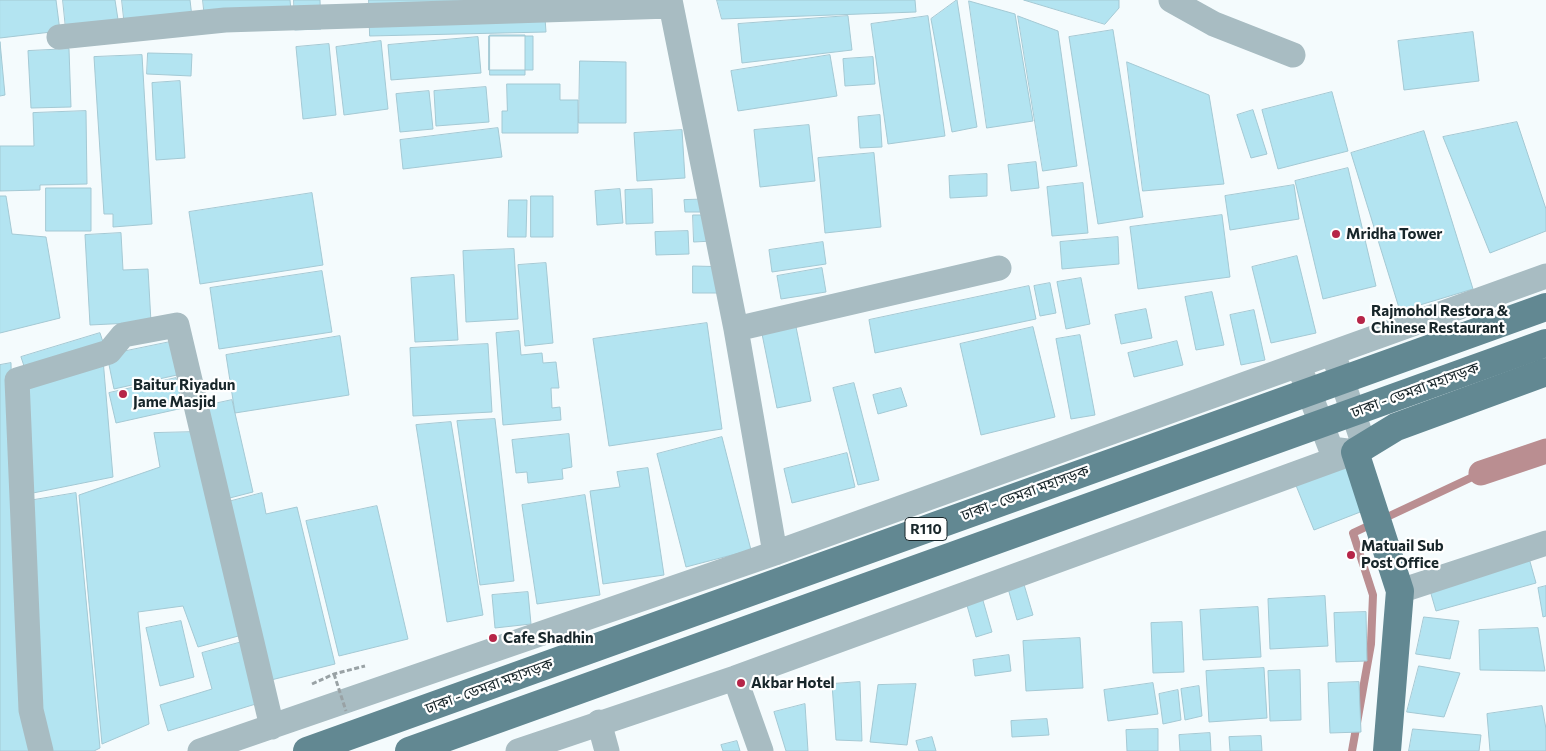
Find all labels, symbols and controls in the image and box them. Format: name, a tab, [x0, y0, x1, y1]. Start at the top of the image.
place label: Mridha Tower	[1346, 225, 1442, 243]
marker: Mridha Tower	[1330, 228, 1342, 240]
place label: Rajmohol Restora & Chinese Restaurant	[1371, 302, 1508, 337]
marker: Rajmohol Restora & Chinese Restaurant	[1355, 314, 1367, 326]
street label: ঢাকা - ডেমরা মহাসড়ক	[1349, 358, 1481, 422]
place label: Baitur Riyadun Jame Masjid	[133, 376, 236, 411]
marker: Baitur Riyadun Jame Masjid	[117, 388, 129, 400]
street label: ঢাকা - ডেমরা মহাসড়ক	[959, 461, 1091, 525]
road number: R110	[905, 518, 947, 540]
place label: Matuail Sub Post Office	[1361, 537, 1444, 572]
marker: Matuail Sub Post Office	[1345, 549, 1357, 561]
place label: Cafe Shadhin	[503, 629, 594, 647]
marker: Cafe Shadhin	[487, 632, 499, 644]
street label: ঢাকা - ডেমরা মহাসড়ক	[423, 654, 555, 718]
place label: Akbar Hotel	[751, 674, 835, 692]
marker: Akbar Hotel	[735, 677, 747, 689]

